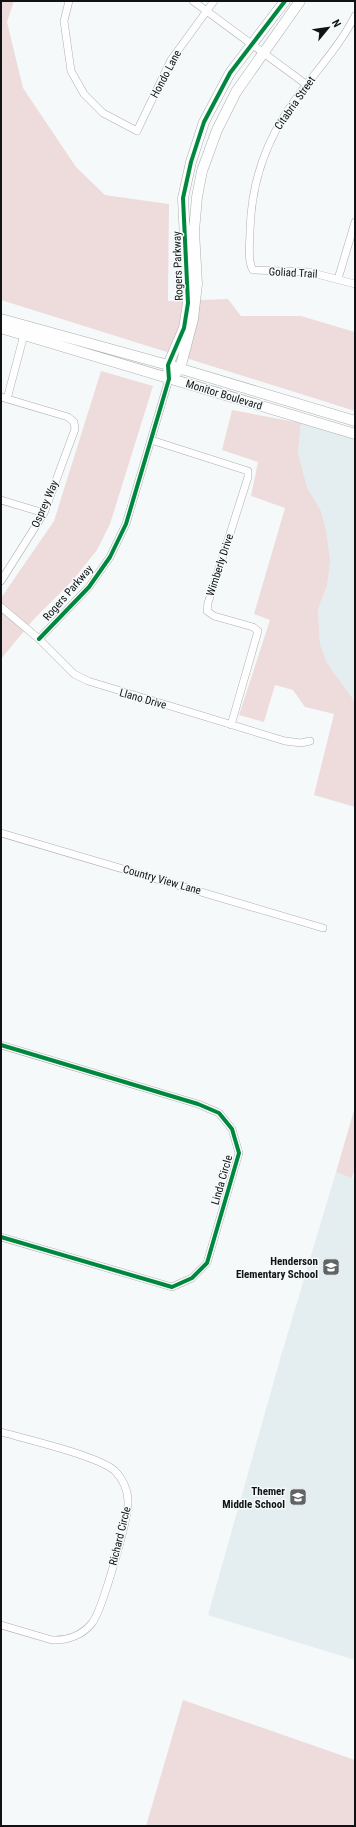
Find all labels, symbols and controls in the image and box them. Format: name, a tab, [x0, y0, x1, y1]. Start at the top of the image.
north arrow	[308, 8, 348, 48]
text: N	[329, 17, 344, 30]
street label: Hondo Lane	[148, 48, 184, 100]
street label: Citabria Street	[272, 74, 318, 132]
street label: Rogers Parkway	[170, 231, 186, 301]
street label: Goliad Trail	[268, 265, 318, 281]
street label: Monitor Boulevard	[184, 377, 264, 413]
street label: Osprey Way	[29, 478, 61, 530]
street label: Wimberly Drive	[204, 532, 236, 598]
street label: Rogers Parkway	[40, 562, 96, 623]
street label: Llano Drive	[118, 686, 168, 712]
street label: Country View Lane	[121, 863, 203, 897]
street label: Linda Circle	[209, 1154, 235, 1206]
place label: Henderson Elementary School	[236, 1255, 318, 1281]
school or university icon: Henderson Elementary School	[321, 1257, 341, 1277]
place label: Themer Middle School	[222, 1485, 285, 1511]
school or university icon: Themer Middle School	[288, 1487, 308, 1507]
street label: Richard Circle	[106, 1505, 134, 1567]

